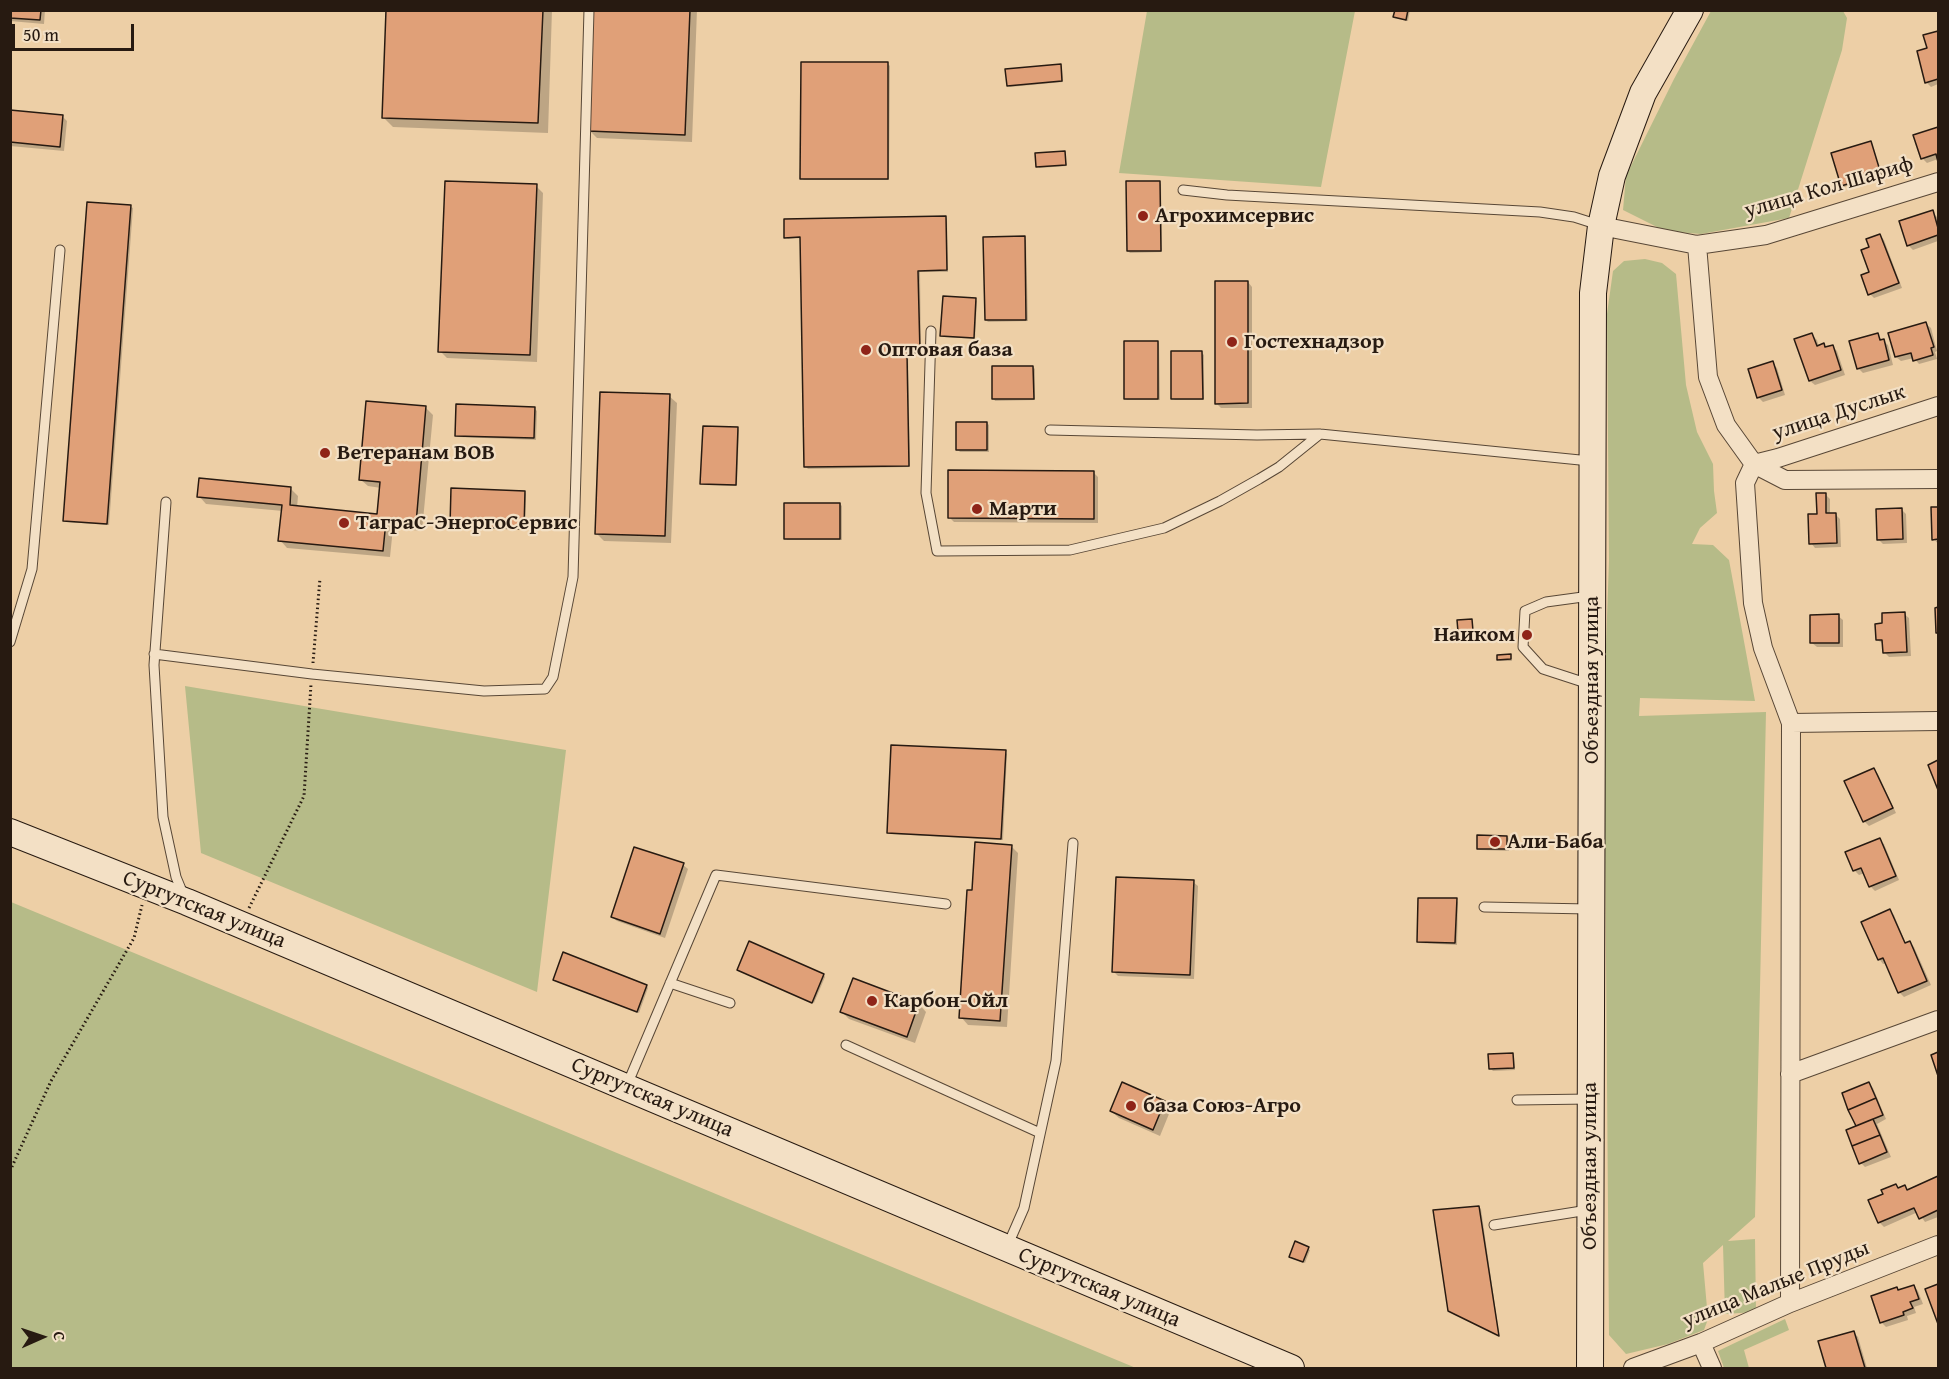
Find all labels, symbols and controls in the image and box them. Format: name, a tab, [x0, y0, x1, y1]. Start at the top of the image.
scale bar	[15, 12, 136, 50]
text: 50 m	[23, 21, 59, 48]
street label: улица Кол Шариф	[1741, 151, 1917, 225]
place label: Агрохимсервис	[1155, 203, 1314, 229]
marker: Агрохимсервис	[1136, 209, 1150, 223]
place label: Гостехнадзор	[1244, 329, 1384, 355]
marker: Гостехнадзор	[1225, 335, 1239, 349]
place label: Оптовая база	[878, 337, 1013, 363]
marker: Оптовая база	[859, 343, 873, 357]
street label: улица Дуслык	[1769, 379, 1909, 447]
place label: Ветеранам ВОВ	[337, 440, 495, 466]
marker: Ветеранам ВОВ	[318, 446, 332, 460]
place label: Марти	[989, 496, 1057, 522]
marker: Марти	[970, 502, 984, 516]
place label: ТаграС-ЭнергоСервис	[356, 510, 577, 536]
marker: ТаграС-ЭнергоСервис	[337, 516, 351, 530]
street label: Объездная улица	[1579, 596, 1605, 764]
place label: Наиком	[1434, 622, 1515, 648]
marker: Наиком	[1520, 628, 1534, 642]
place label: Али-Баба	[1507, 829, 1604, 855]
marker: Али-Баба	[1488, 835, 1502, 849]
street label: Сургутская улица	[119, 865, 289, 955]
place label: Карбон-Ойл	[884, 988, 1008, 1014]
marker: Карбон-Ойл	[865, 994, 879, 1008]
street label: Сургутская улица	[567, 1052, 737, 1144]
street label: Объездная улица	[1577, 1082, 1603, 1250]
place label: база Союз-Агро	[1143, 1093, 1301, 1119]
marker: база Союз-Агро	[1124, 1099, 1138, 1113]
street label: улица Малые Пруды	[1679, 1235, 1873, 1335]
street label: Сургутская улица	[1014, 1242, 1184, 1334]
north arrow	[12, 1307, 72, 1367]
text: С	[48, 1331, 72, 1341]

